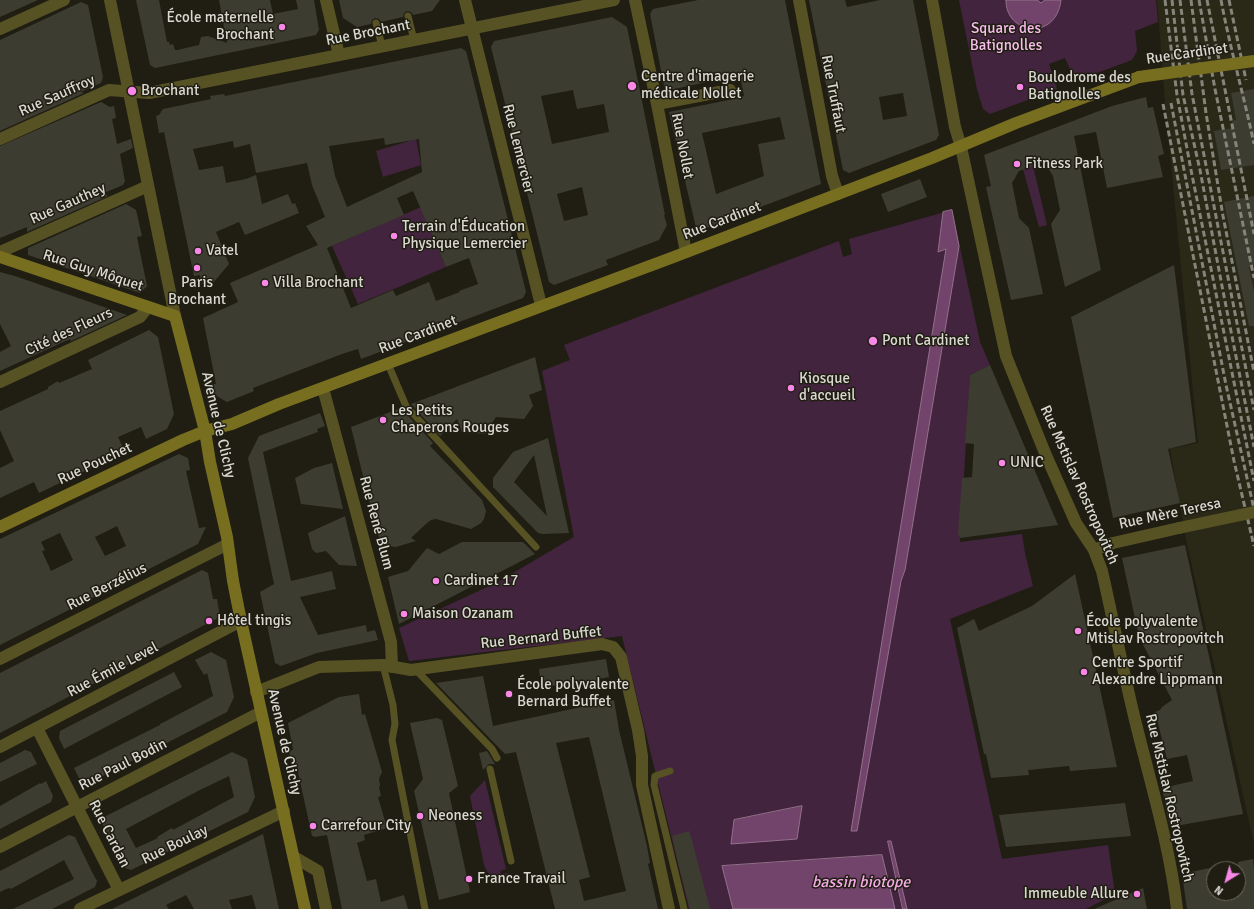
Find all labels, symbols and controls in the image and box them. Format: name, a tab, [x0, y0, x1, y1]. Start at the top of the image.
place label: École maternelle Brochant	[167, 9, 274, 44]
street label: Rue Brochant	[324, 16, 412, 50]
park label: Square des Batignolles	[970, 20, 1042, 55]
marker: École maternelle Brochant	[277, 22, 287, 32]
street label: Rue Cardinet	[1145, 39, 1229, 69]
street label: Rue Truffaut	[817, 54, 849, 134]
place label: Centre d'imagerie médicale Nollet	[641, 68, 754, 103]
place label: Boulodrome des Batignolles	[1028, 69, 1131, 104]
street label: Rue Sauffroy	[16, 71, 98, 121]
marker: Centre d'imagerie médicale Nollet	[626, 80, 638, 92]
place label: Brochant	[141, 82, 199, 100]
marker: Boulodrome des Batignolles	[1015, 82, 1025, 92]
marker: Brochant	[126, 85, 138, 97]
street label: Rue Lemercier	[498, 102, 538, 196]
street label: Rue Nollet	[667, 111, 697, 181]
place label: Fitness Park	[1025, 155, 1103, 173]
marker: Fitness Park	[1012, 159, 1022, 169]
street label: Rue Gauthey	[27, 179, 109, 229]
street label: Rue Cardinet	[680, 198, 764, 244]
place label: Terrain d'Éducation Physique Lemercier	[402, 218, 527, 253]
marker: Terrain d'Éducation Physique Lemercier	[389, 231, 399, 241]
place label: Vatel	[206, 242, 238, 260]
street label: Rue Guy Môquet	[40, 246, 146, 296]
marker: Vatel	[193, 246, 203, 256]
marker: Paris Brochant	[192, 263, 202, 273]
place label: Paris Brochant	[168, 274, 226, 309]
place label: Villa Brochant	[273, 274, 363, 292]
marker: Villa Brochant	[260, 278, 270, 288]
street label: Cité des Fleurs	[23, 304, 115, 360]
street label: Rue Cardinet	[376, 312, 460, 358]
place label: Pont Cardinet	[882, 332, 969, 350]
marker: Pont Cardinet	[867, 335, 879, 347]
street label: Avenue de Clichy	[197, 370, 239, 480]
place label: Kiosque d'accueil	[799, 370, 856, 405]
marker: Kiosque d'accueil	[786, 383, 796, 393]
place label: Les Petits Chaperons Rouges	[391, 402, 509, 437]
street label: Rue Mstislav Rostropovitch	[1036, 403, 1122, 567]
marker: Les Petits Chaperons Rouges	[378, 415, 388, 425]
street label: Rue Pouchet	[55, 439, 135, 489]
place label: UNIC	[1010, 454, 1044, 472]
marker: UNIC	[997, 458, 1007, 468]
street label: Rue René Blum	[355, 474, 397, 572]
street label: Rue Mère Teresa	[1117, 494, 1223, 534]
street label: Rue Berzélius	[64, 559, 150, 615]
place label: Cardinet 17	[444, 572, 518, 590]
marker: Cardinet 17	[431, 576, 441, 586]
place label: Maison Ozanam	[412, 605, 513, 623]
marker: Maison Ozanam	[399, 609, 409, 619]
place label: Hôtel tingis	[217, 612, 291, 630]
place label: École polyvalente Mtislav Rostropovitch	[1086, 613, 1224, 648]
marker: Hôtel tingis	[204, 616, 214, 626]
street label: Rue Bernard Buffet	[480, 623, 602, 653]
marker: École polyvalente Mtislav Rostropovitch	[1073, 626, 1083, 636]
street label: Rue Émile Level	[64, 638, 162, 702]
place label: Centre Sportif Alexandre Lippmann	[1092, 654, 1223, 689]
marker: Centre Sportif Alexandre Lippmann	[1079, 667, 1089, 677]
place label: École polyvalente Bernard Buffet	[517, 676, 629, 711]
street label: Avenue de Clichy	[263, 687, 305, 797]
marker: École polyvalente Bernard Buffet	[504, 689, 514, 699]
street label: Rue Mstislav Rostropovitch	[1141, 712, 1197, 884]
street label: Rue Paul Bodin	[76, 735, 170, 795]
street label: Rue Cardan	[84, 797, 134, 871]
place label: Neoness	[428, 807, 482, 825]
marker: Neoness	[415, 811, 425, 821]
place label: Carrefour City	[321, 817, 411, 835]
street label: Rue Boulay	[139, 821, 211, 869]
marker: Carrefour City	[308, 821, 318, 831]
north arrow	[1206, 861, 1246, 901]
place label: France Travail	[477, 870, 566, 888]
water label: bassin biotope	[812, 873, 910, 893]
marker: France Travail	[464, 874, 474, 884]
text: N	[1212, 883, 1226, 898]
place label: Immeuble Allure	[1024, 885, 1129, 903]
marker: Immeuble Allure	[1132, 889, 1142, 899]

